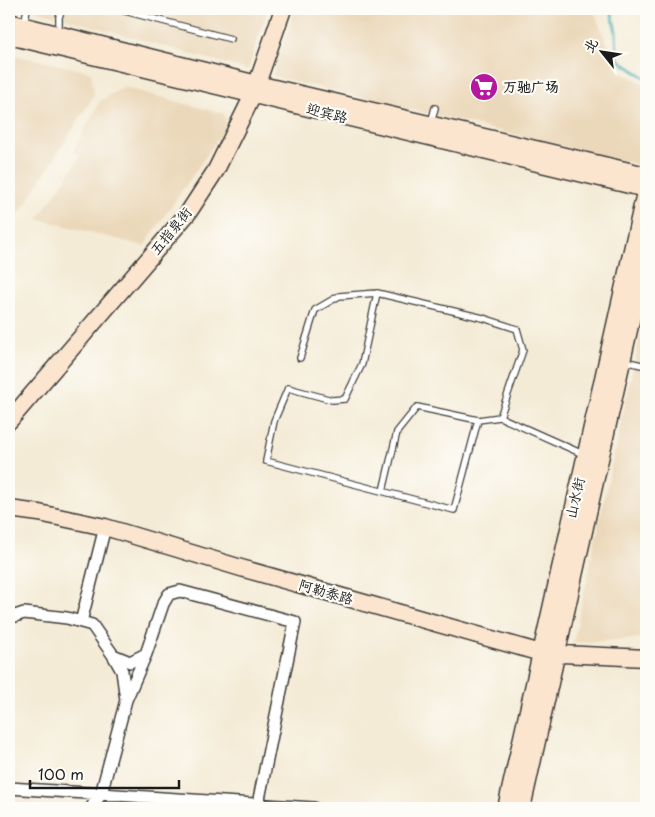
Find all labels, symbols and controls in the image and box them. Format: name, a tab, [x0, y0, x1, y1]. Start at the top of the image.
north arrow	[578, 28, 628, 78]
text: 北	[578, 34, 603, 57]
supermarket icon: 万驰广场	[469, 72, 499, 102]
place label: 万驰广场	[503, 76, 559, 97]
street label: 迎宾路	[304, 97, 350, 128]
street label: 五指泉街	[145, 202, 196, 259]
street label: 山水街	[560, 475, 589, 521]
street label: 阿勒泰路	[296, 574, 356, 609]
scale bar	[30, 757, 179, 789]
text: 100 m	[38, 762, 84, 785]

